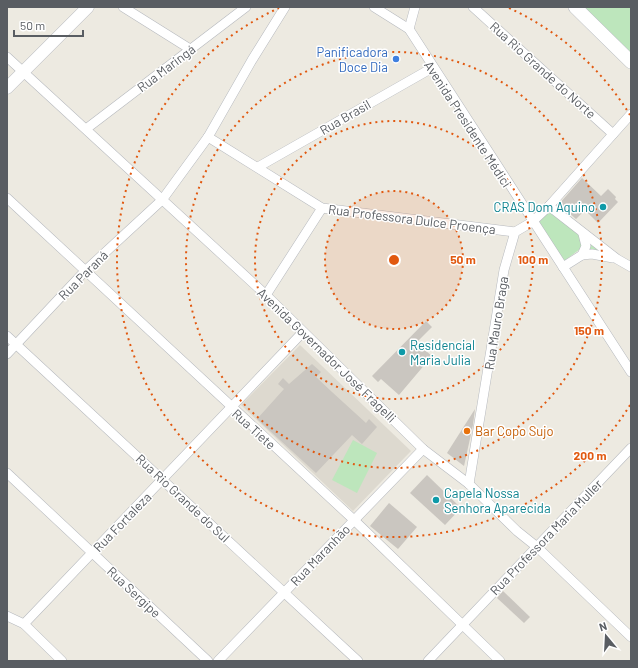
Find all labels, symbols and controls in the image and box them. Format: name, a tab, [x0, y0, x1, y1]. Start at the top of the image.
scale bar	[14, 12, 83, 38]
text: 50 m	[20, 18, 45, 32]
street label: Rua Rio Grande do Norte	[487, 18, 599, 122]
street label: Rua Maringá	[134, 41, 198, 95]
place label: Panificadora Doce Dia	[316, 44, 388, 75]
marker: Panificadora Doce Dia	[391, 54, 401, 64]
street label: Avenida Presidente Médici	[421, 58, 515, 190]
street label: Rua Brasil	[317, 96, 373, 138]
place label: CRAS Dom Aquino	[494, 199, 595, 215]
street label: Rua Professora Dulce Proença	[327, 201, 497, 237]
marker: CRAS Dom Aquino	[598, 202, 608, 212]
street label: Rua Paraná	[55, 247, 111, 303]
text: 50 m	[450, 252, 476, 266]
text: 100 m	[518, 252, 548, 266]
centre of rings	[387, 253, 401, 267]
street label: Rua Mauro Braga	[481, 275, 511, 371]
street label: Avenida Governador José Fragelli	[254, 284, 400, 426]
text: 150 m	[574, 323, 604, 337]
place label: Residencial Maria Julia	[410, 337, 475, 368]
marker: Residencial Maria Julia	[397, 347, 407, 357]
street label: Rua Tiete	[229, 405, 279, 453]
place label: Bar Copo Sujo	[475, 423, 554, 439]
marker: Bar Copo Sujo	[462, 426, 472, 436]
text: 200 m	[574, 448, 606, 462]
street label: Rua Rio Grande do Sul	[133, 450, 233, 546]
street label: Rua Professora Maria Muller	[486, 476, 606, 598]
place label: Capela Nossa Senhora Aparecida	[444, 485, 551, 516]
street label: Rua Fortaleza	[90, 489, 154, 555]
marker: Capela Nossa Senhora Aparecida	[431, 495, 441, 505]
street label: Rua Maranhão	[287, 521, 353, 589]
street label: Rua Sergipe	[104, 563, 164, 621]
north arrow	[586, 616, 626, 656]
text: N	[597, 619, 608, 633]

